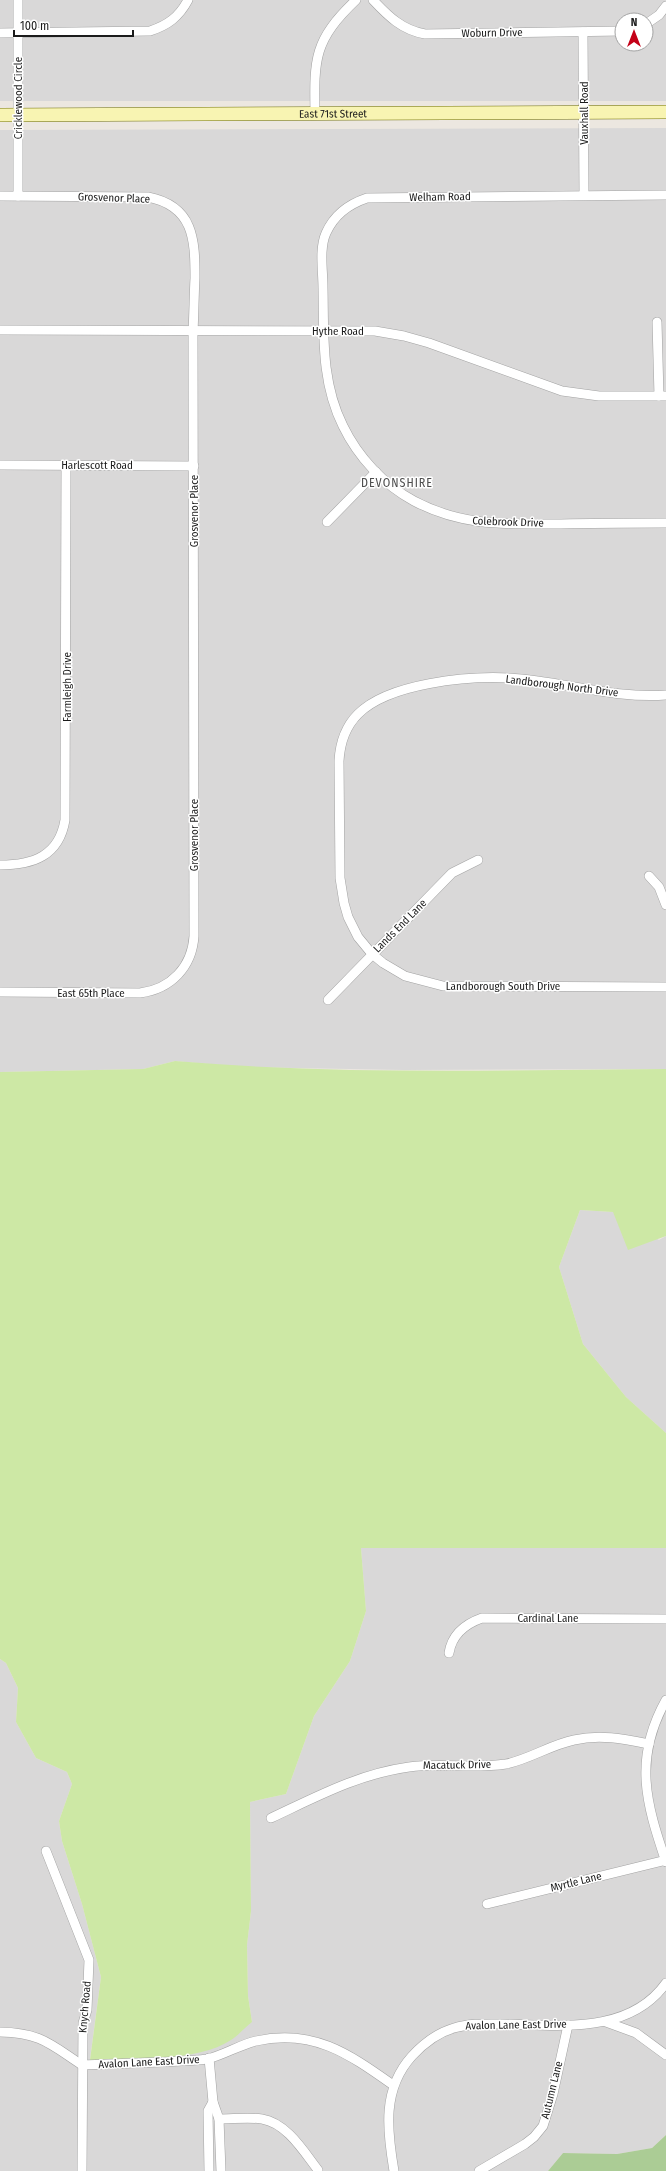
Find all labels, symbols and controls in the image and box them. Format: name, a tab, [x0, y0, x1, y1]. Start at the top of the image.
scale bar	[14, 12, 133, 38]
north arrow	[614, 12, 654, 52]
text: N	[631, 16, 637, 29]
text: 100 m	[20, 19, 49, 33]
street label: Woburn Drive	[461, 26, 523, 40]
street label: Cricklewood Circle	[12, 57, 25, 139]
street label: Vauxhall Road	[578, 81, 591, 145]
street label: East 71st Street	[299, 107, 367, 120]
street label: Grosvenor Place	[78, 190, 150, 206]
street label: Welham Road	[409, 190, 471, 204]
street label: Hythe Road	[312, 325, 364, 338]
street label: Harlescott Road	[61, 459, 133, 472]
street label: Grosvenor Place	[188, 475, 201, 547]
district label: DEVONSHIRE	[361, 476, 433, 490]
street label: Colebrook Drive	[472, 514, 544, 530]
street label: Farmleigh Drive	[61, 652, 74, 722]
street label: Landborough North Drive	[505, 673, 619, 699]
street label: Grosvenor Place	[188, 799, 201, 871]
street label: Lands End Lane	[371, 897, 429, 955]
street label: Landborough South Drive	[446, 980, 560, 993]
street label: East 65th Place	[57, 987, 125, 1000]
street label: Cardinal Lane	[517, 1612, 579, 1625]
street label: Macatuck Drive	[423, 1758, 491, 1772]
street label: Myrtle Lane	[549, 1869, 603, 1895]
street label: Knych Road	[76, 1980, 94, 2034]
street label: Avalon Lane East Drive	[465, 2018, 567, 2032]
street label: Avalon Lane East Drive	[98, 2053, 200, 2071]
street label: Autumn Lane	[539, 2060, 565, 2120]

